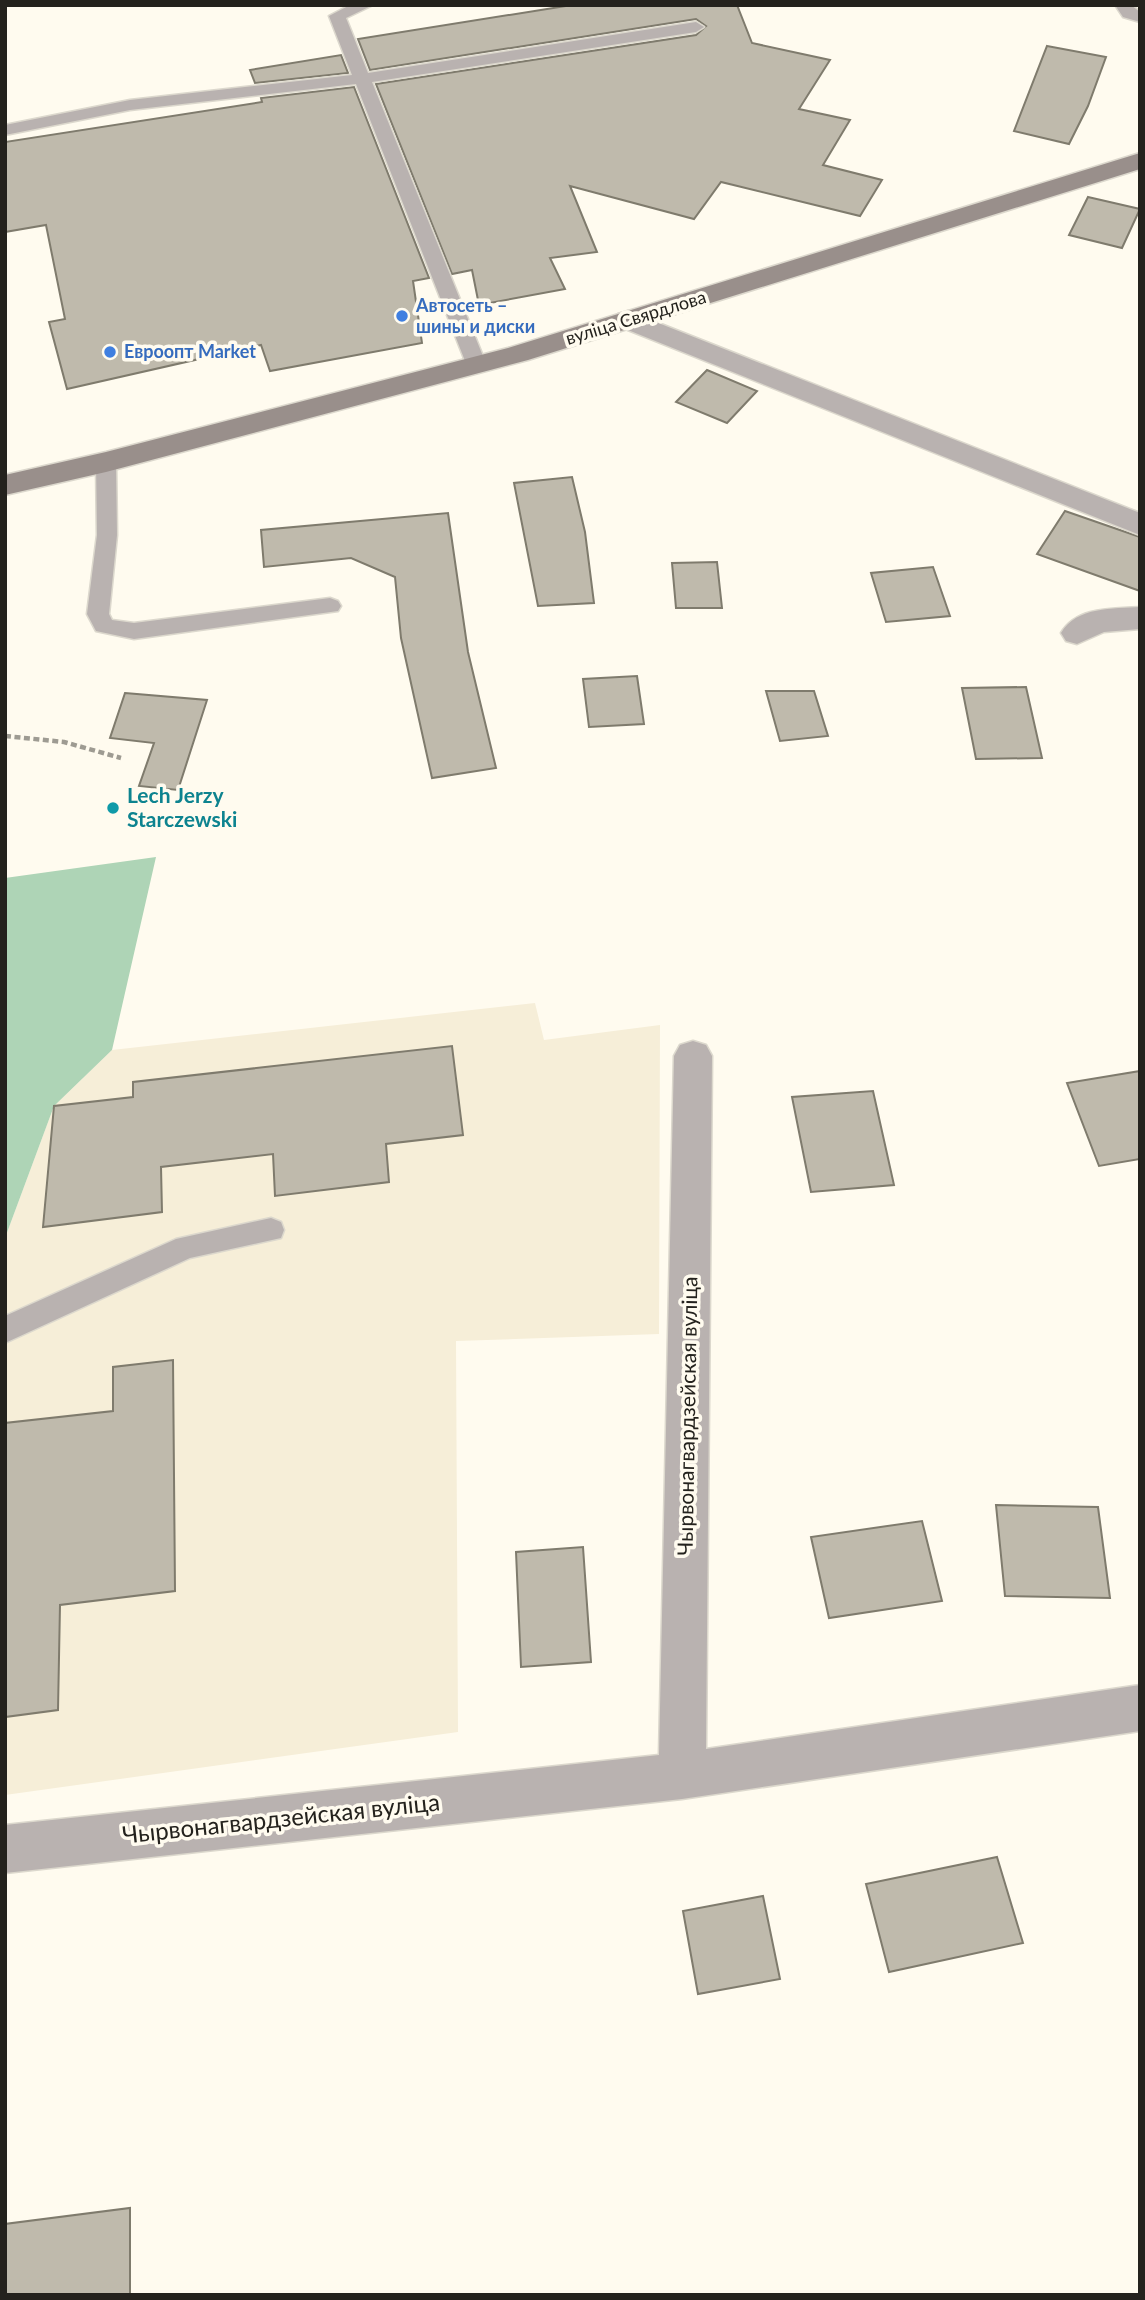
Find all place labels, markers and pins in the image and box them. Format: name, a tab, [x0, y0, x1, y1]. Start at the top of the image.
place label: Автосеть – шины и диски	[415, 294, 535, 337]
marker: Автосеть – шины и диски	[394, 308, 410, 324]
place label: Евроопт Market	[124, 340, 256, 362]
marker: Евроопт Market	[102, 344, 118, 360]
place label: Lech Jerzy Starczewski	[127, 782, 237, 831]
marker: Lech Jerzy Starczewski	[105, 800, 121, 816]

